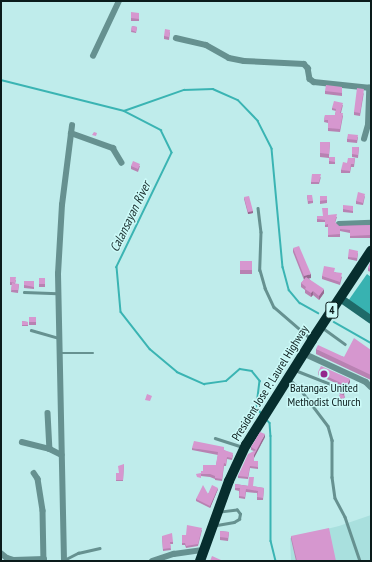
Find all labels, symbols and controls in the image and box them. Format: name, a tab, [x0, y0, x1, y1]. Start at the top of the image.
water label: Calansayan River	[107, 179, 155, 255]
road number: 4	[325, 301, 339, 319]
street label: President Jose P. Laurel Highway	[228, 322, 312, 444]
marker: Batangas United Methodist Church	[319, 369, 329, 379]
place label: Batangas United Methodist Church	[288, 381, 360, 409]

